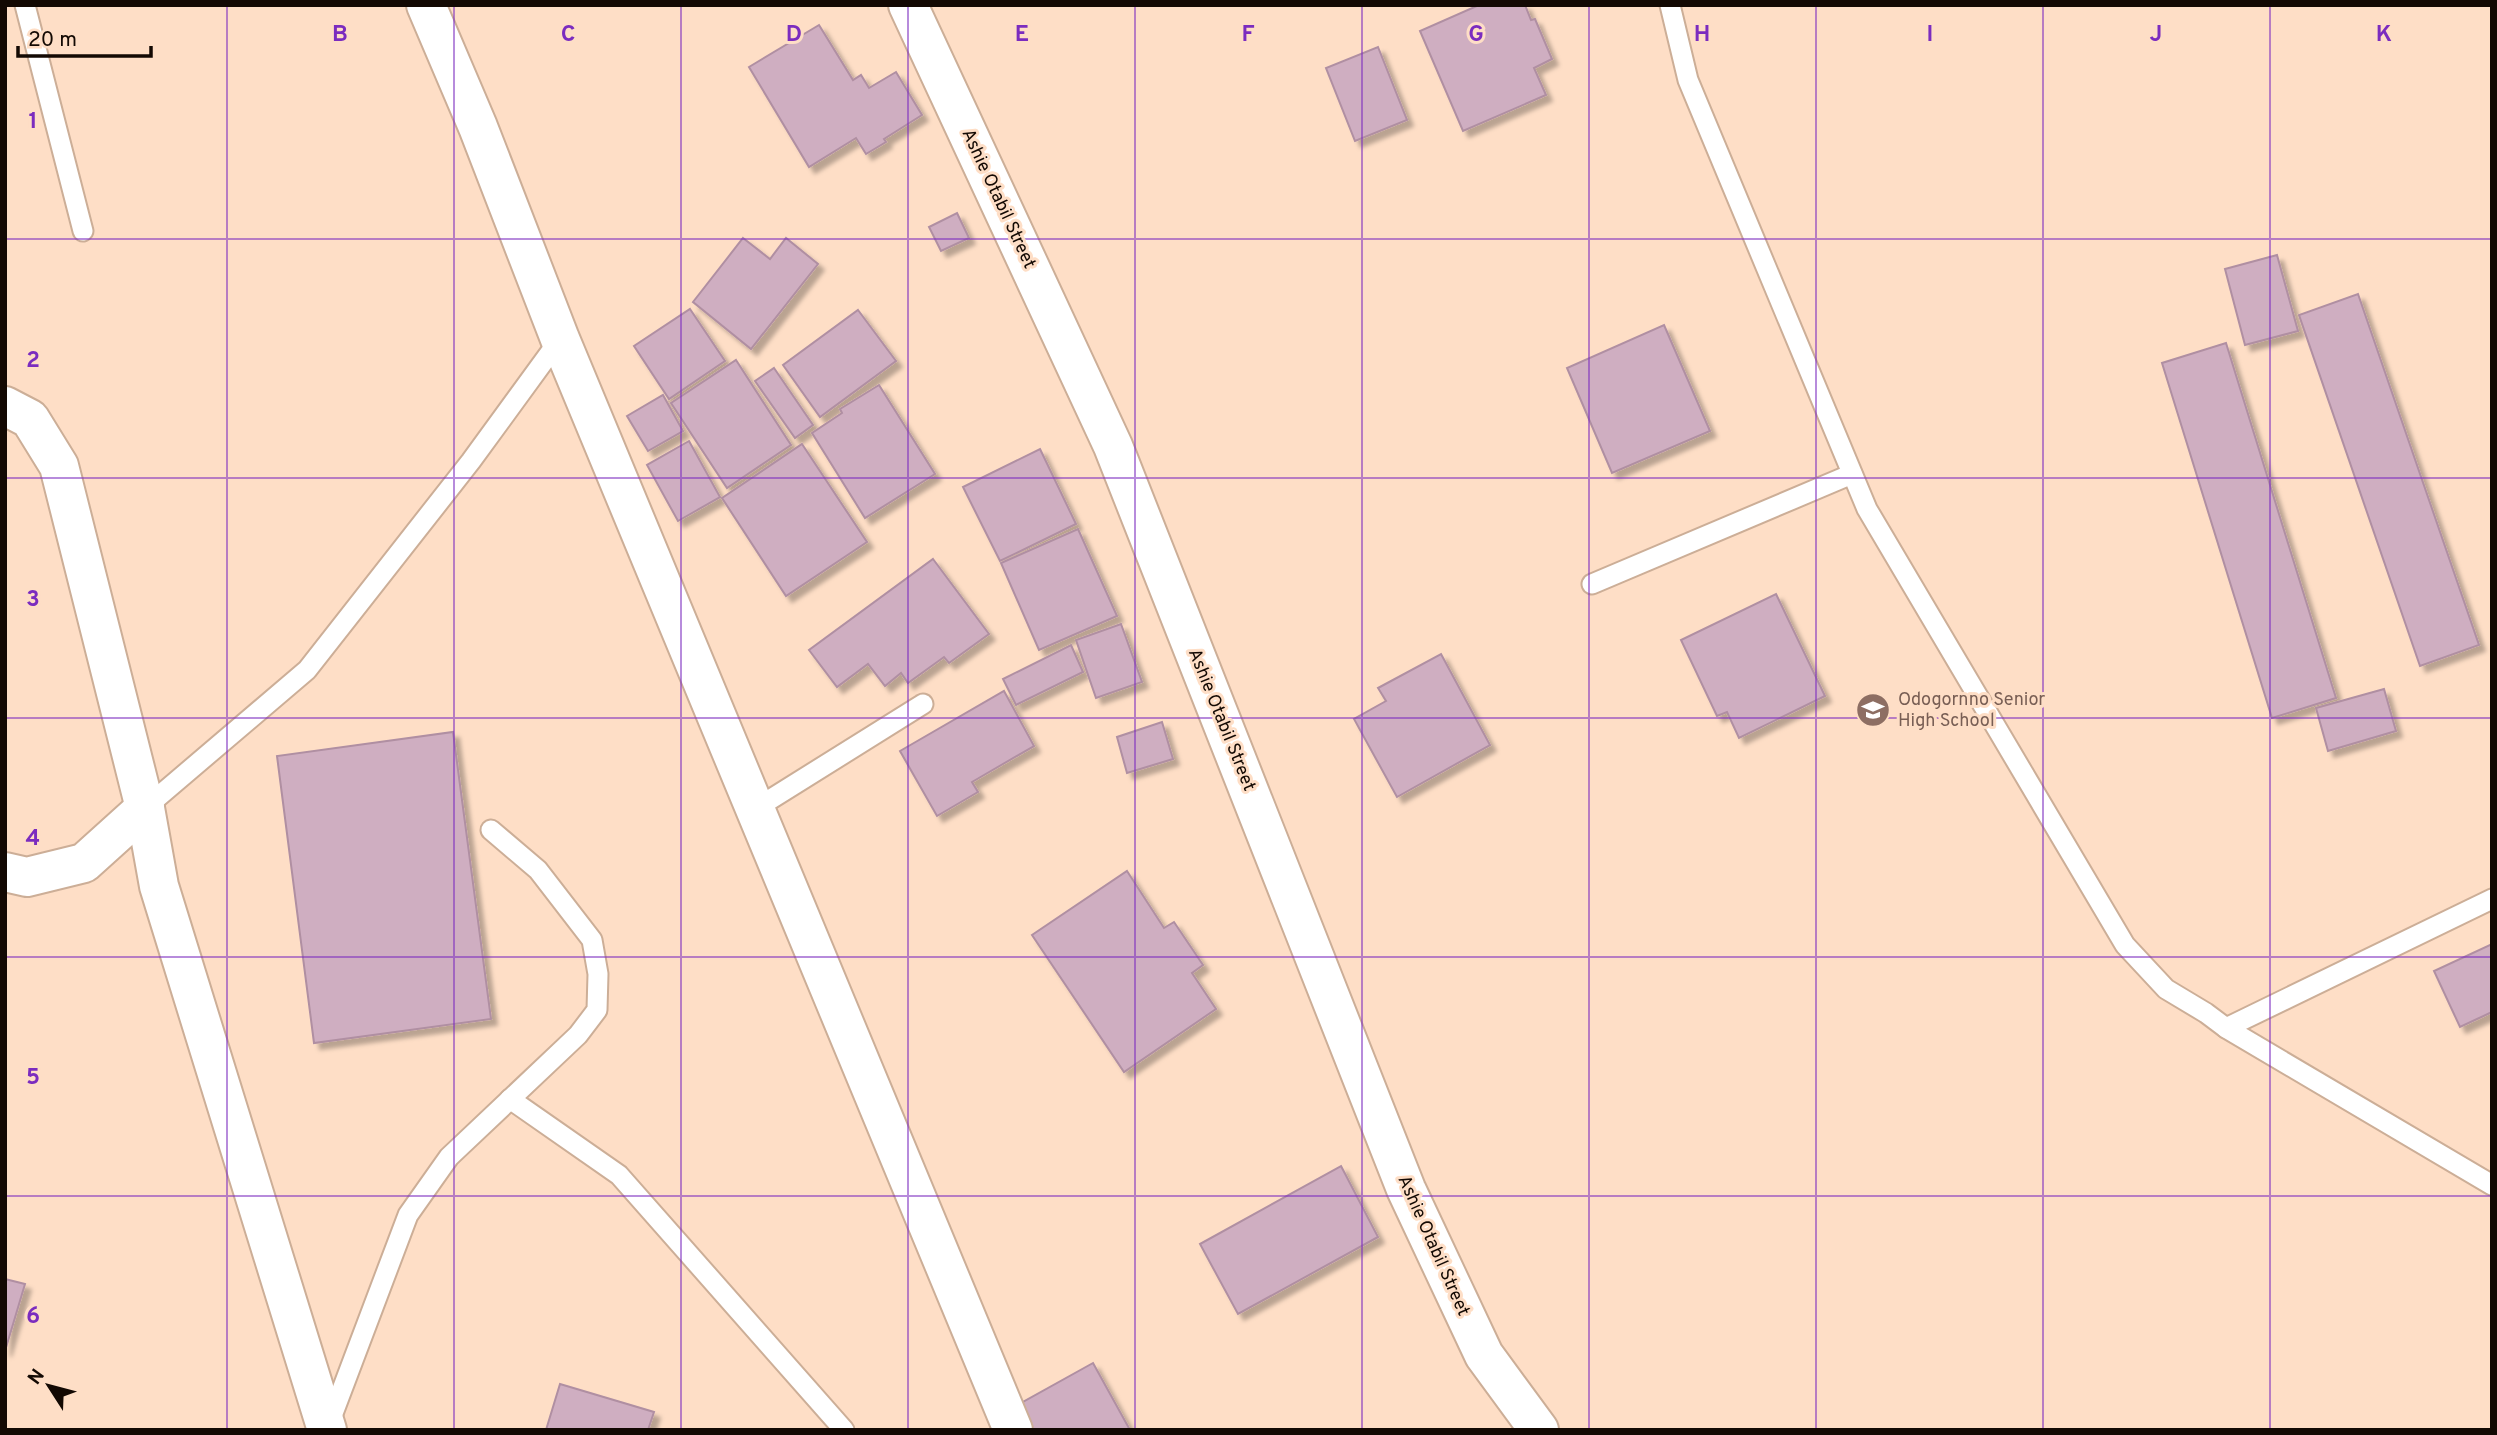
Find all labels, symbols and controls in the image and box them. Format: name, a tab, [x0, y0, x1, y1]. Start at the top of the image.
scale bar	[18, 14, 150, 58]
text: B	[332, 21, 348, 50]
text: C	[561, 21, 575, 50]
text: D	[786, 21, 802, 50]
text: E	[1015, 21, 1029, 50]
text: F	[1241, 21, 1255, 50]
text: G	[1468, 21, 1484, 50]
text: H	[1694, 21, 1710, 50]
text: I	[1927, 21, 1933, 50]
text: J	[2150, 21, 2162, 50]
text: K	[2376, 21, 2392, 50]
text: 20 m	[28, 27, 77, 54]
text: 1	[28, 108, 38, 137]
street label: Ashie Otabil Street	[956, 125, 1040, 273]
text: 2	[26, 347, 40, 376]
text: 3	[26, 586, 40, 615]
street label: Ashie Otabil Street	[1182, 645, 1260, 795]
place label: Odogornno Senior High School	[1898, 689, 2045, 733]
school or university icon: Odogornno Senior High School	[1854, 691, 1892, 729]
text: 4	[26, 825, 40, 854]
text: 5	[26, 1064, 40, 1093]
street label: Ashie Otabil Street	[1392, 1172, 1474, 1320]
text: 6	[26, 1303, 40, 1332]
north arrow	[14, 1351, 84, 1421]
text: N	[23, 1365, 51, 1390]

